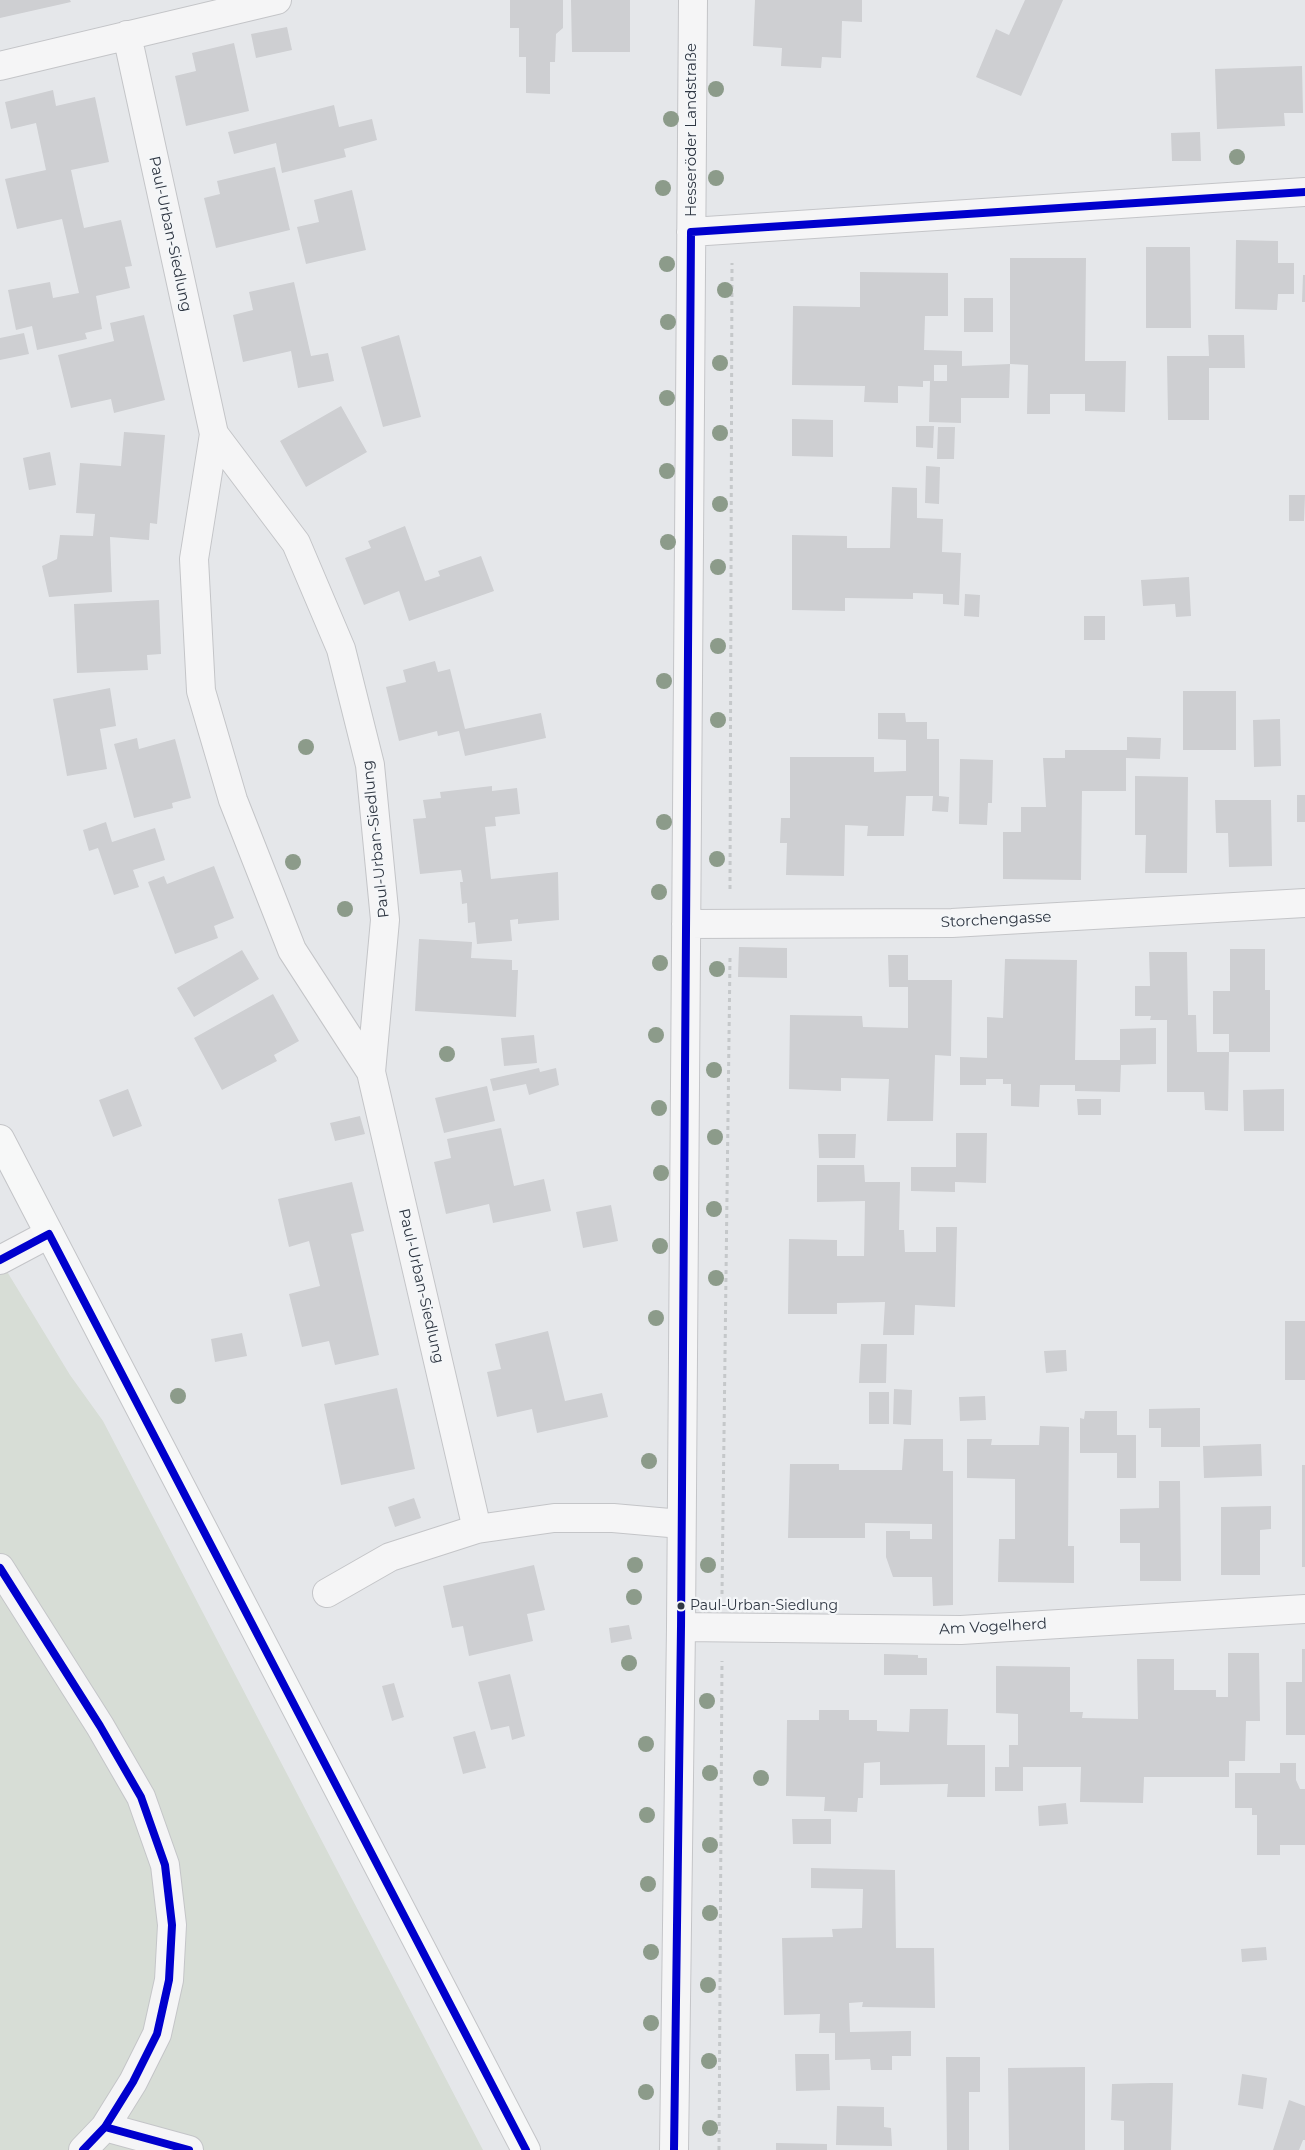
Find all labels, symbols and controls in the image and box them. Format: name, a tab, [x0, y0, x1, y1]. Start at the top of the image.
street label: Hesseröder Landstraße	[683, 43, 701, 217]
street label: Paul-Urban-Siedlung	[145, 155, 195, 313]
street label: Paul-Urban-Siedlung	[359, 759, 393, 919]
street label: Storchengasse	[940, 908, 1052, 932]
street label: Paul-Urban-Siedlung	[394, 1207, 448, 1365]
place label: Paul-Urban-Siedlung	[690, 1598, 838, 1614]
marker: Paul-Urban-Siedlung	[676, 1601, 686, 1611]
street label: Am Vogelherd	[938, 1615, 1048, 1639]

